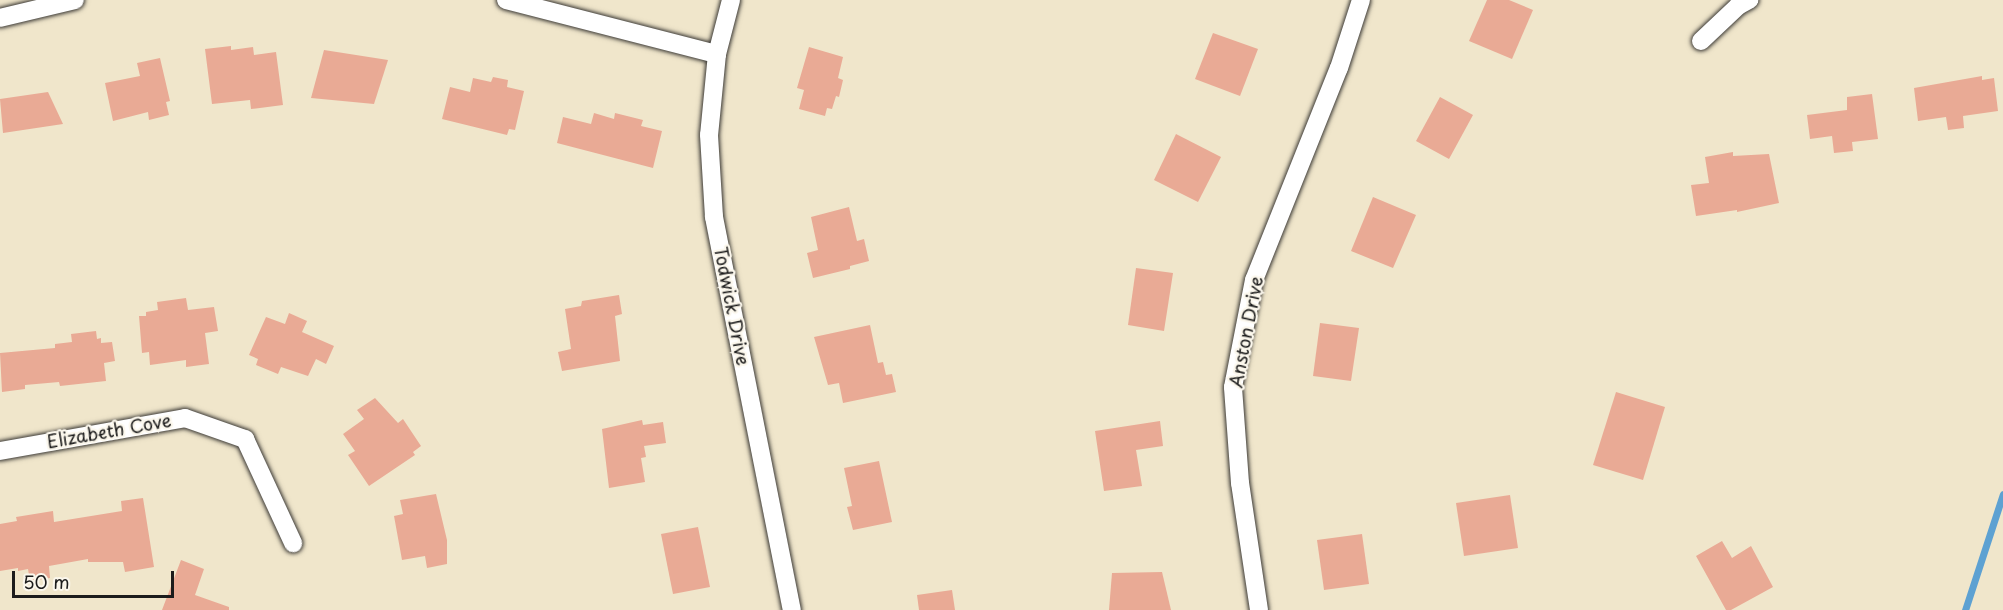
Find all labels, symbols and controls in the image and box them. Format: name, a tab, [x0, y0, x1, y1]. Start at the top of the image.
street label: Todwick Drive	[710, 245, 754, 367]
street label: Anston Drive	[1225, 275, 1267, 389]
street label: Elizabeth Cove	[45, 409, 173, 453]
scale bar	[15, 559, 177, 597]
text: 50 m	[23, 568, 70, 595]

